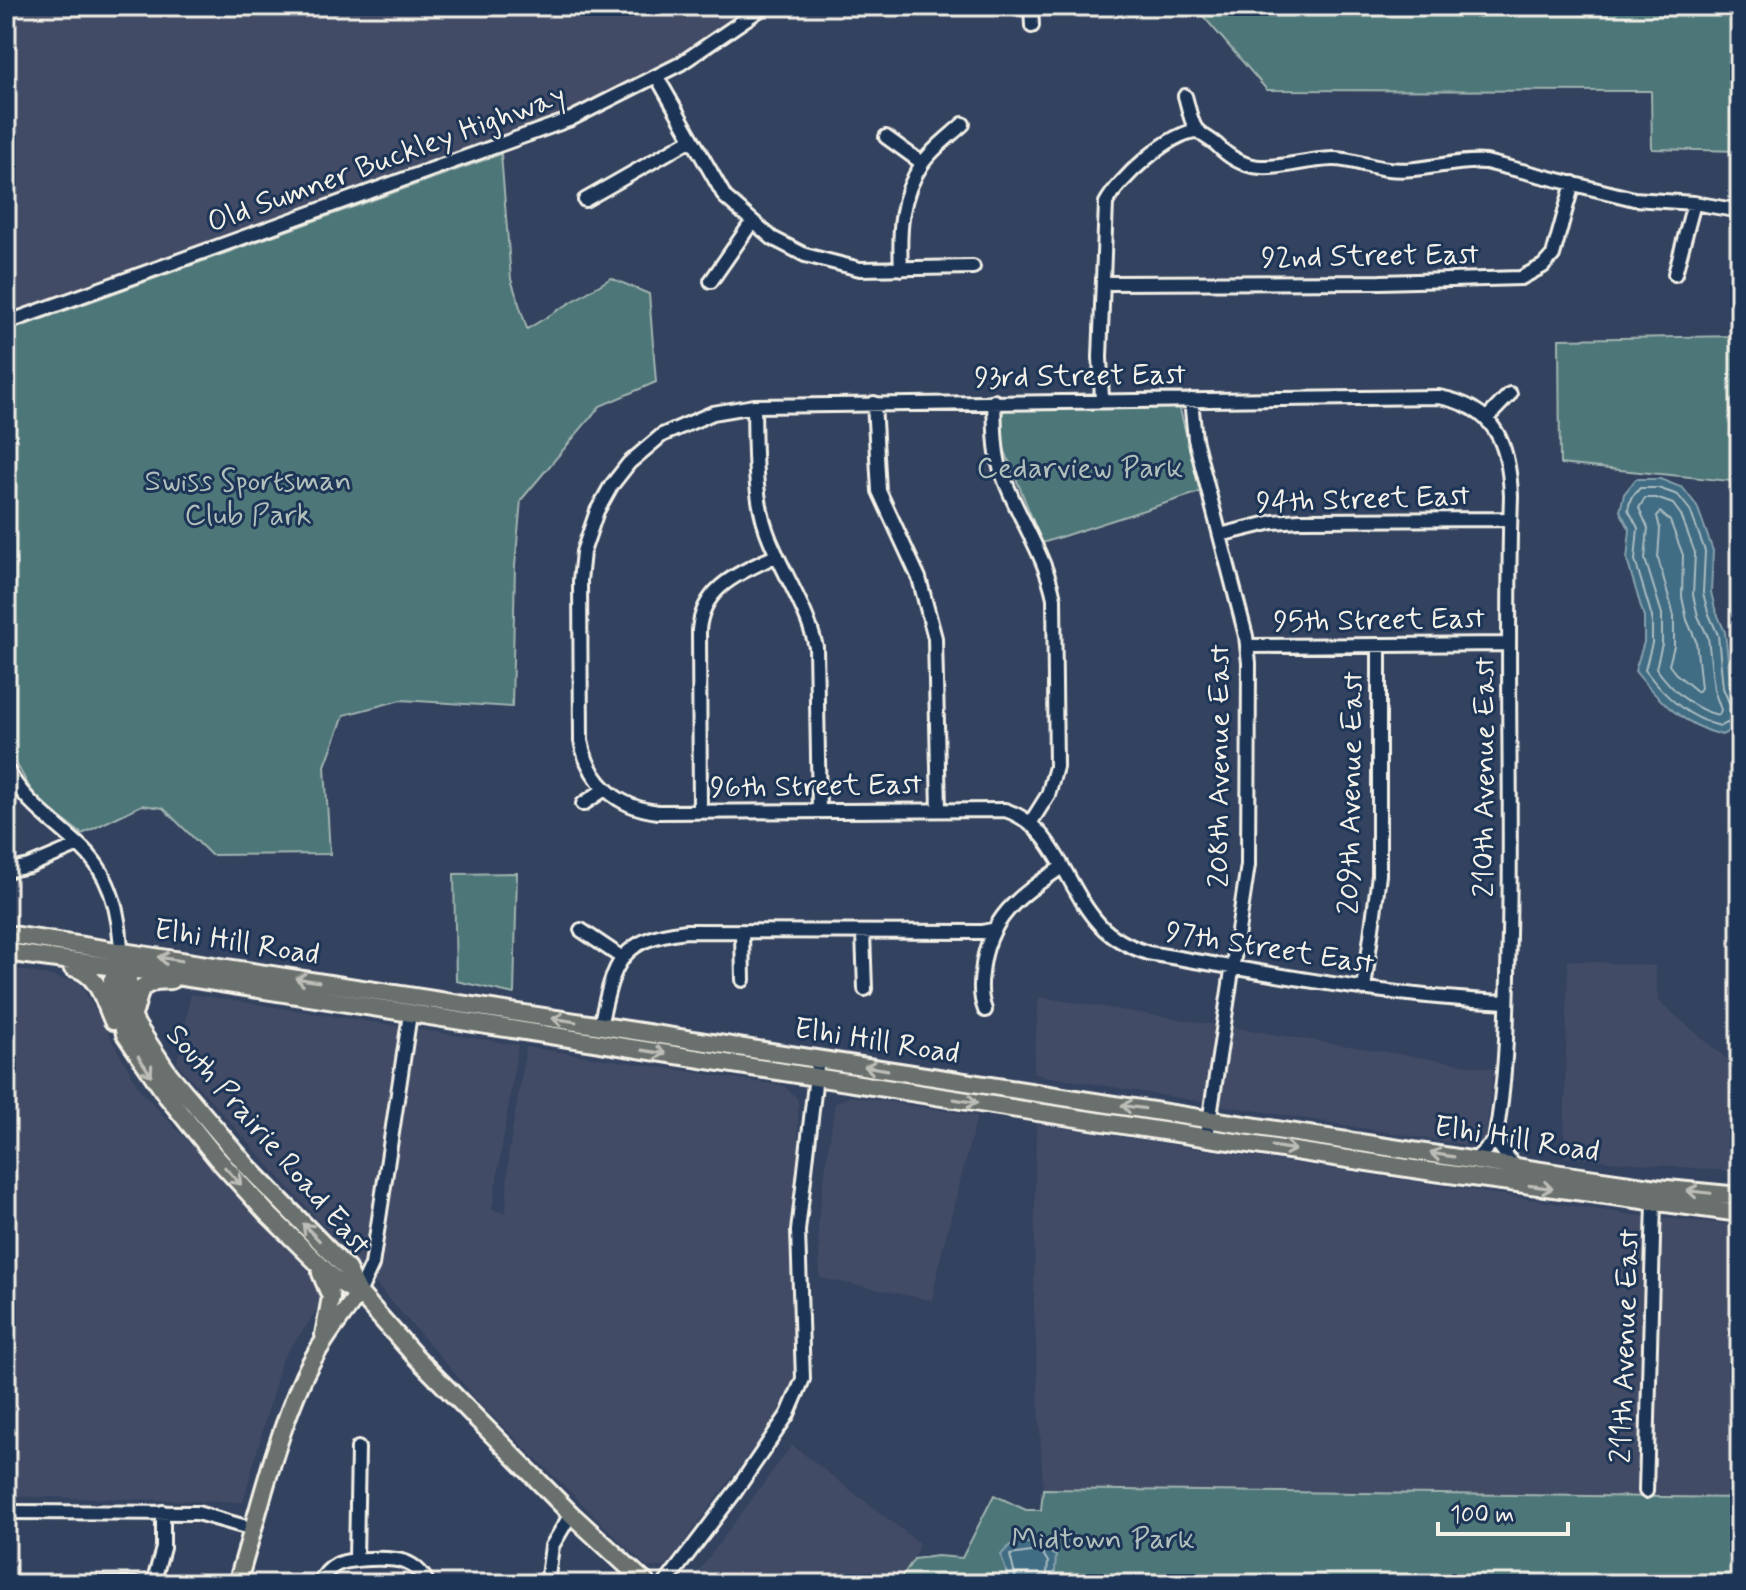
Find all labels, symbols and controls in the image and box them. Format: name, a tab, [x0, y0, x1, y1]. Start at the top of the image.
street label: Old Sumner Buckley Highway	[202, 76, 571, 242]
street label: 92nd Street East	[1261, 235, 1480, 278]
street label: 93rd Street East	[974, 355, 1186, 398]
park label: Cedarview Park	[977, 449, 1184, 488]
park label: Swiss Sportsman Club Park	[144, 462, 352, 535]
street label: 94th Street East	[1256, 476, 1471, 523]
street label: 95th Street East	[1273, 599, 1485, 642]
street label: 208th Avenue East	[1200, 644, 1239, 888]
street label: 210th Avenue East	[1465, 656, 1504, 898]
street label: 209th Avenue East	[1330, 671, 1373, 915]
street label: 96th Street East	[710, 765, 923, 808]
street label: Elhi Hill Road	[151, 910, 322, 975]
street label: 97th Street East	[1163, 913, 1377, 984]
one-way arrow	[158, 951, 183, 966]
one-way arrow	[295, 972, 320, 987]
street label: Elhi Hill Road	[791, 1009, 962, 1074]
one-way arrow	[552, 1012, 577, 1027]
street label: South Prairie Road East	[157, 1016, 379, 1264]
one-way arrow	[640, 1045, 666, 1060]
one-way arrow	[137, 1054, 153, 1076]
one-way arrow	[864, 1060, 889, 1075]
one-way arrow	[952, 1094, 978, 1109]
one-way arrow	[1121, 1099, 1146, 1114]
street label: Elhi Hill Road	[1431, 1107, 1602, 1172]
one-way arrow	[1271, 1142, 1296, 1157]
one-way arrow	[1430, 1147, 1455, 1162]
one-way arrow	[224, 1166, 243, 1186]
one-way arrow	[1527, 1179, 1554, 1194]
one-way arrow	[1686, 1185, 1713, 1200]
one-way arrow	[302, 1222, 321, 1242]
street label: 211th Avenue East	[1602, 1228, 1649, 1464]
scale bar	[1438, 1486, 1568, 1536]
text: 100 m	[1450, 1500, 1514, 1531]
park label: Midtown Park	[1011, 1520, 1195, 1559]

